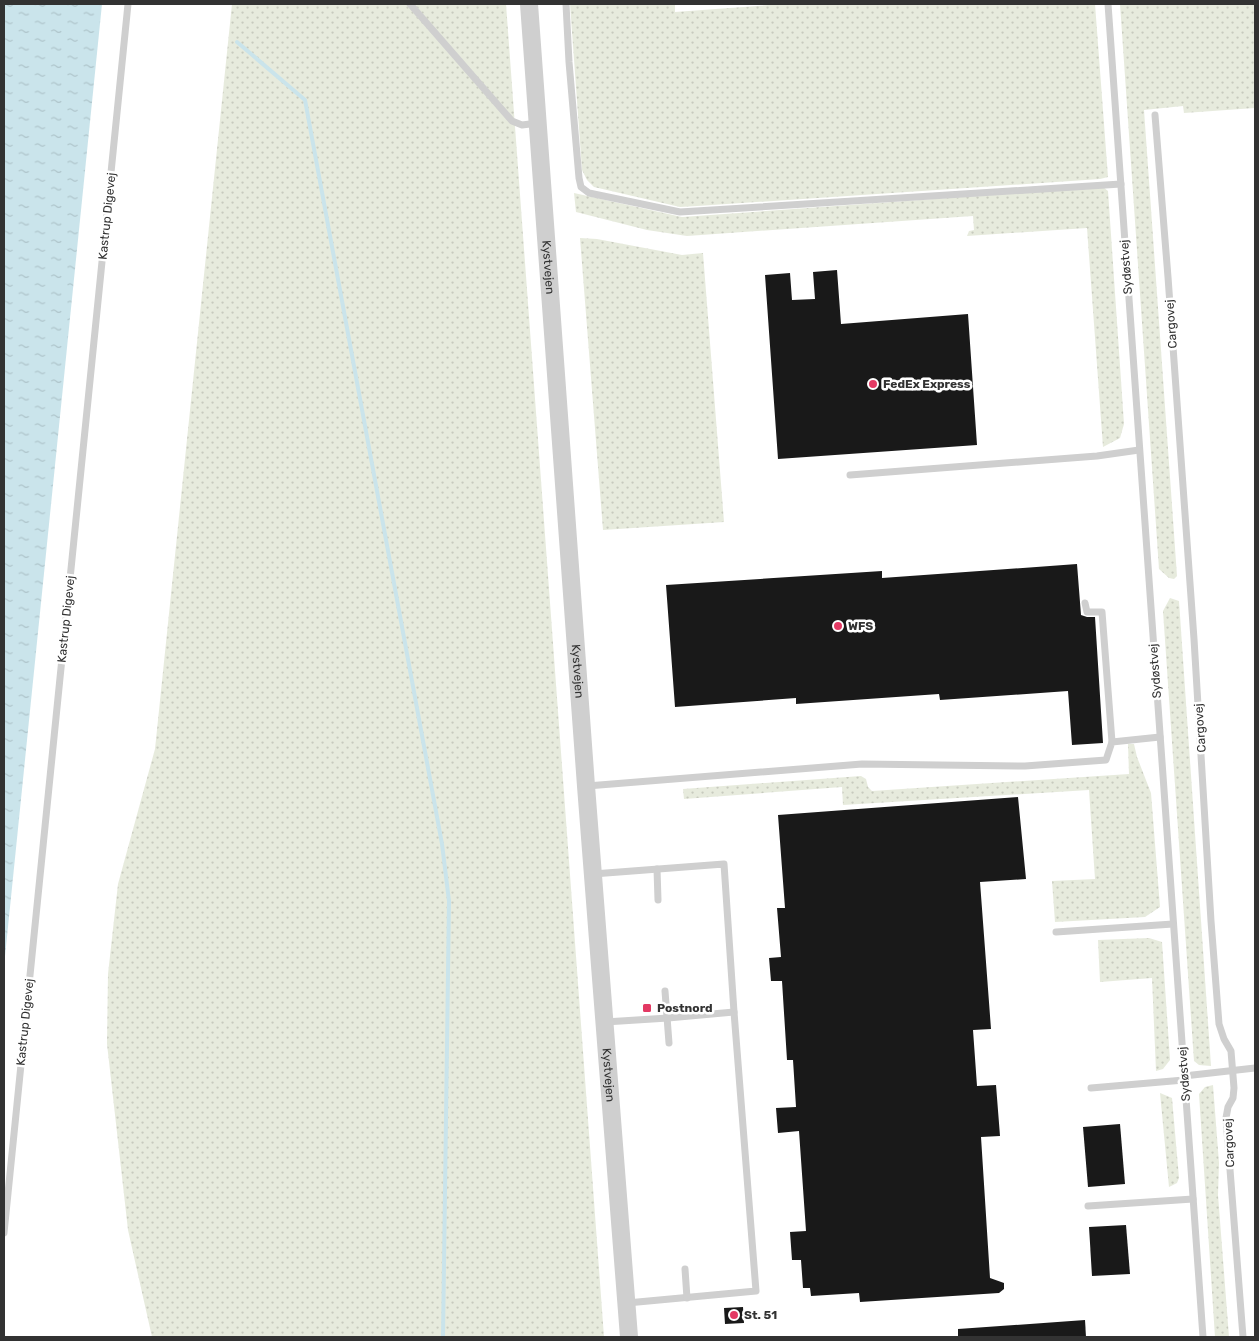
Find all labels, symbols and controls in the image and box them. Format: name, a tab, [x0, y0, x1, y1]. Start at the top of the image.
street label: Kastrup Digevej	[95, 172, 119, 260]
street label: Sydøstvej	[1117, 239, 1135, 295]
street label: Kystvejen	[539, 240, 557, 295]
street label: Cargovej	[1162, 299, 1180, 349]
place label: FedEx Express	[883, 377, 971, 391]
marker: FedEx Express	[867, 378, 879, 390]
street label: Kastrup Digevej	[54, 575, 78, 663]
place label: WFS	[848, 619, 873, 633]
marker: WFS	[832, 620, 844, 632]
street label: Sydøstvej	[1146, 643, 1164, 699]
street label: Kystvejen	[569, 644, 587, 699]
street label: Cargovej	[1191, 703, 1209, 753]
street label: Kastrup Digevej	[13, 978, 37, 1066]
place label: Postnord	[657, 1001, 713, 1015]
marker: Postnord	[641, 1002, 653, 1014]
street label: Sydøstvej	[1175, 1046, 1193, 1102]
street label: Kystvejen	[599, 1048, 618, 1103]
street label: Cargovej	[1221, 1118, 1237, 1168]
place label: St. 51	[744, 1308, 777, 1322]
marker: St. 51	[728, 1309, 740, 1321]

